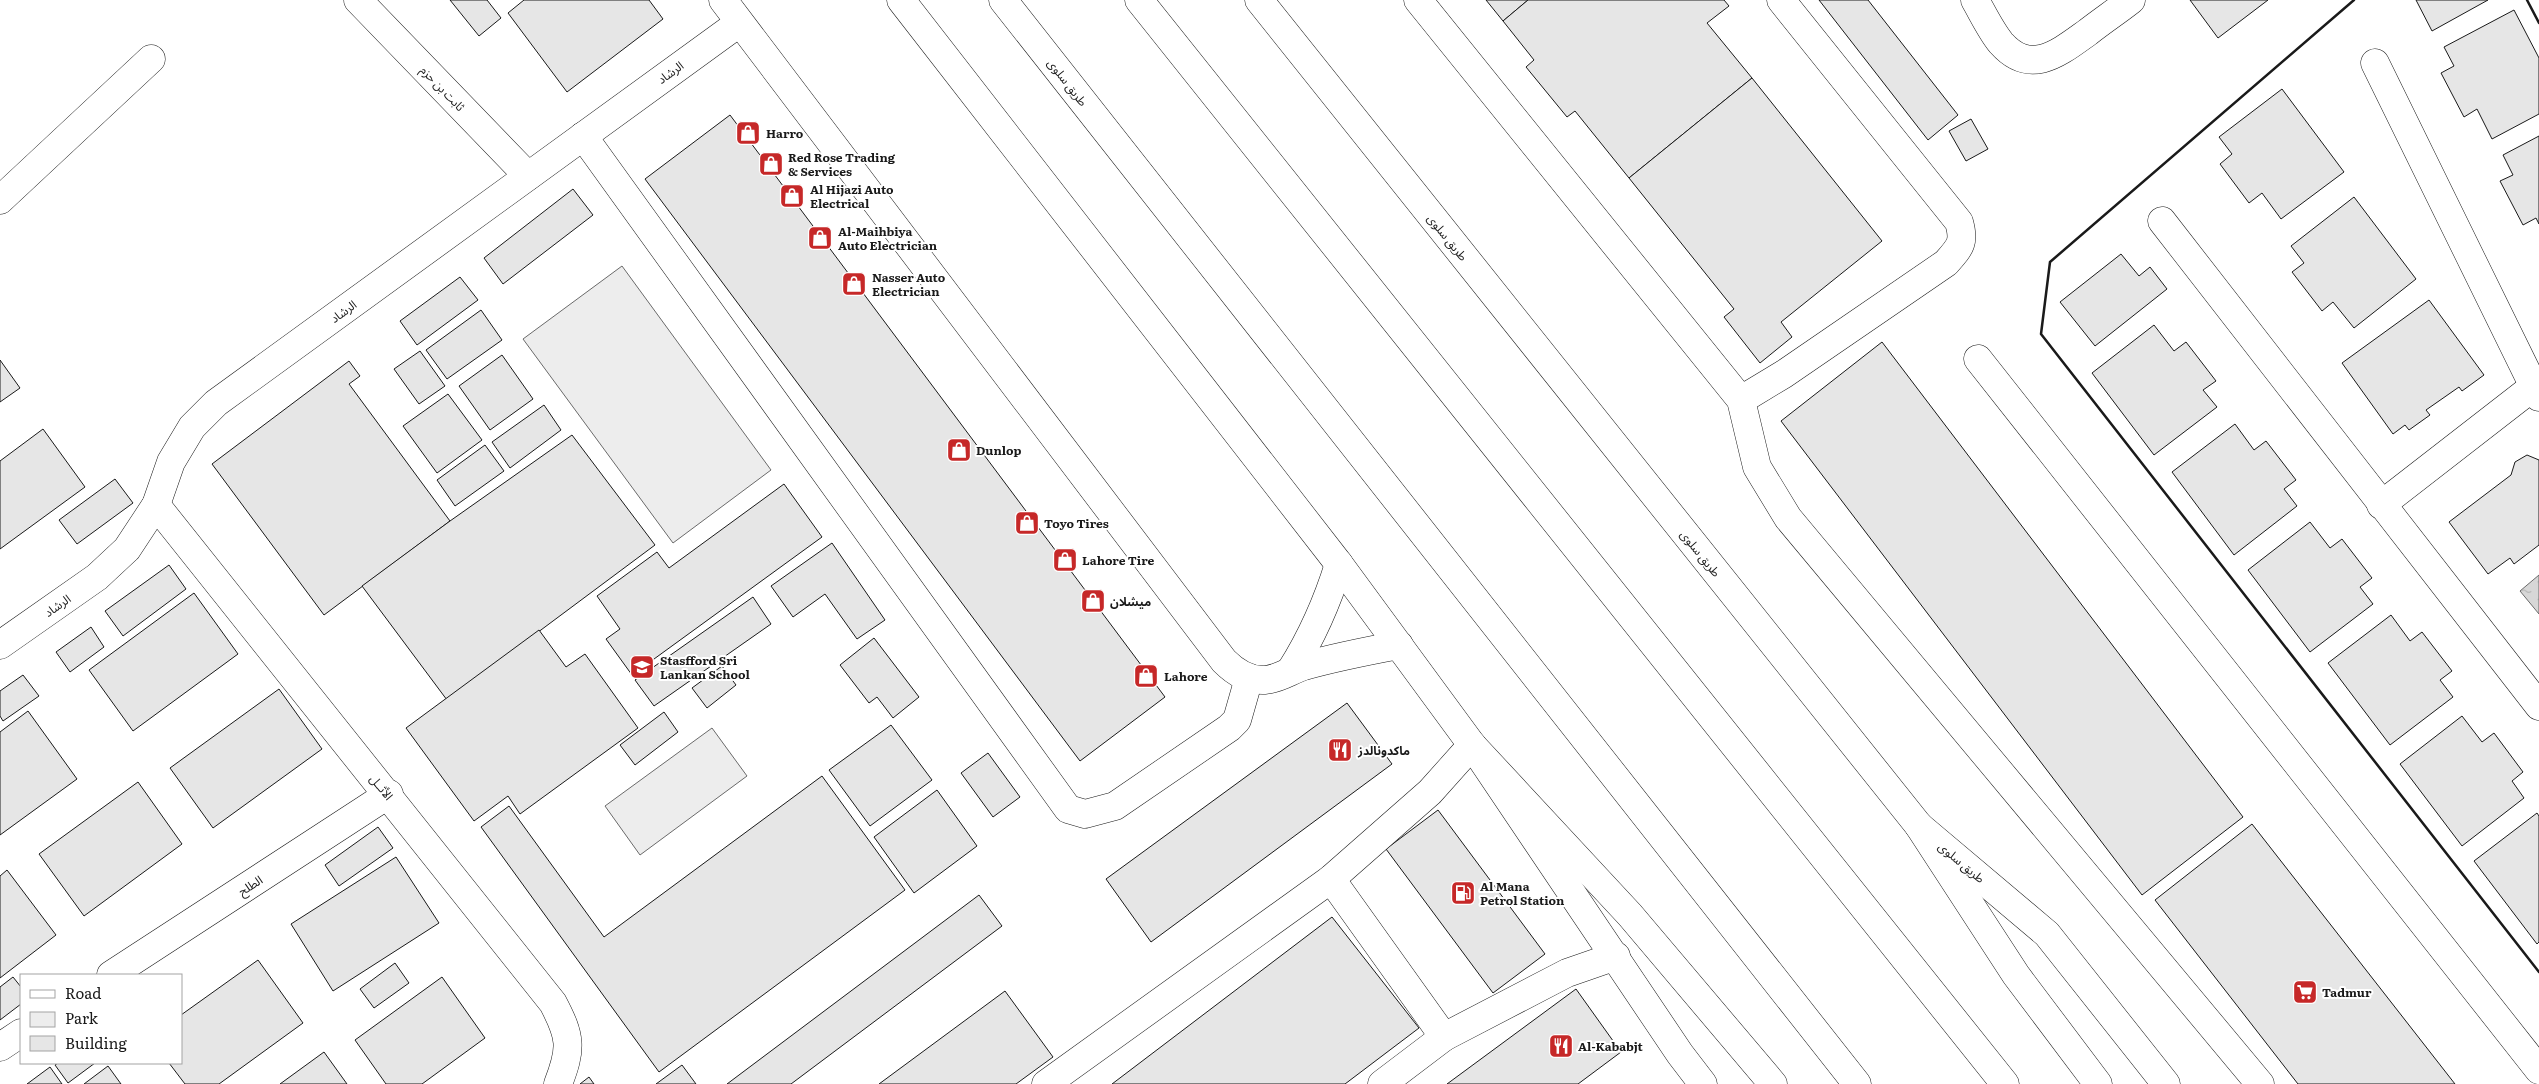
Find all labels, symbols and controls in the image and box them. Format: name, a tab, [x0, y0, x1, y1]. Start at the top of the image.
street label: طريق سلوى	[1044, 54, 1092, 110]
street label: الرشاد	[653, 56, 687, 88]
street label: ثابت بن حزم	[416, 61, 470, 116]
shop icon: Harro	[735, 120, 761, 146]
place label: Harro	[766, 124, 804, 142]
place label: Red Rose Trading & Services	[788, 148, 896, 180]
shop icon: Red Rose Trading & Services	[758, 151, 784, 177]
place label: Al Hijazi Auto Electrical	[810, 180, 894, 212]
shop icon: Al Hijazi Auto Electrical	[779, 183, 805, 209]
street label: طريق سلوى	[1423, 210, 1473, 264]
place label: Al-Maihbiya Auto Electrician	[838, 222, 938, 254]
shop icon: Al-Maihbiya Auto Electrician	[807, 225, 833, 251]
place label: Nasser Auto Electrician	[872, 268, 946, 300]
shop icon: Nasser Auto Electrician	[841, 271, 867, 297]
street label: الرشاد	[326, 295, 360, 327]
shop icon: Dunlop	[946, 437, 972, 463]
place label: Dunlop	[976, 441, 1021, 459]
shop icon: Toyo Tires	[1014, 510, 1040, 536]
place label: Toyo Tires	[1044, 514, 1109, 532]
street label: طريق سلوى	[1676, 526, 1726, 580]
shop icon: Lahore Tire	[1052, 547, 1078, 573]
place label: Lahore Tire	[1082, 551, 1154, 569]
shop icon: ميشلان	[1080, 588, 1106, 614]
street label: الرشاد	[40, 589, 74, 621]
place label: ميشلان	[1110, 592, 1151, 610]
place label: Stasfford Sri Lankan School	[660, 651, 750, 683]
school or university icon: Stasfford Sri Lankan School	[629, 654, 655, 680]
shop icon: Lahore	[1133, 663, 1159, 689]
place label: Lahore	[1164, 667, 1208, 685]
restaurant icon: ماكدونالدز	[1327, 737, 1353, 763]
place label: ماكدونالدز	[1357, 741, 1410, 759]
street label: الأثــل	[366, 770, 398, 804]
street label: طريق سلوى	[1935, 837, 1989, 887]
street label: الطلح	[234, 870, 266, 900]
place label: Al Mana Petrol Station	[1480, 877, 1565, 909]
fuel station icon: Al Mana Petrol Station	[1450, 880, 1476, 906]
legend	[20, 974, 182, 1064]
supermarket icon: Tadmur	[2292, 979, 2318, 1005]
text: Road	[65, 981, 101, 1004]
place label: Tadmur	[2322, 983, 2372, 1001]
text: Park	[65, 1006, 99, 1029]
text: Building	[65, 1031, 127, 1054]
restaurant icon: Al-Kababjt	[1548, 1033, 1574, 1059]
place label: Al-Kababjt	[1578, 1037, 1644, 1055]

